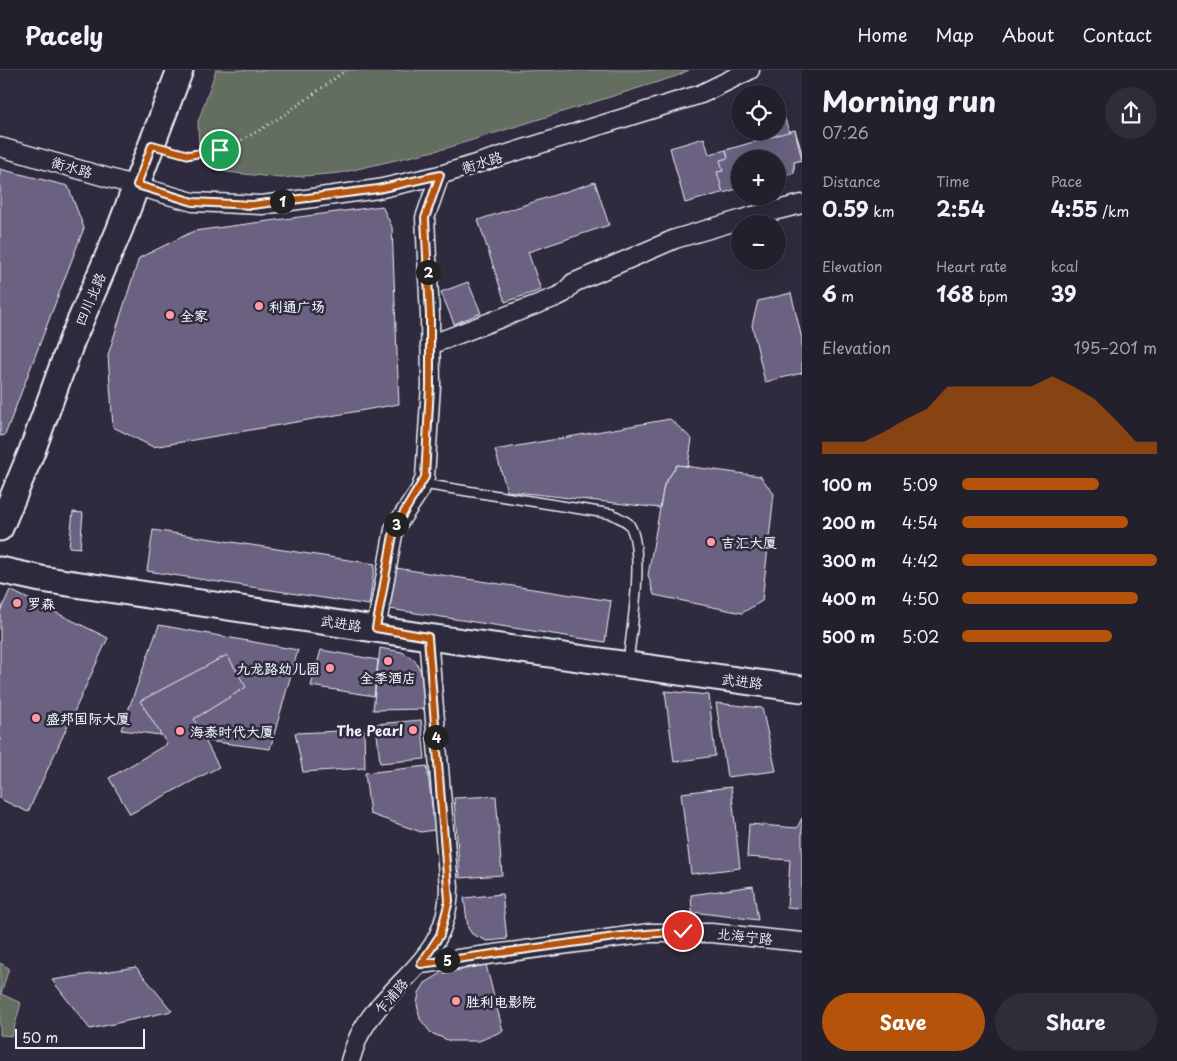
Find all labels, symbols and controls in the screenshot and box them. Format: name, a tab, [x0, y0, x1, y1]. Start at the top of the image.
text: Pacely	[25, 17, 103, 53]
text: Home	[857, 21, 907, 48]
text: Map	[935, 21, 974, 48]
text: About	[1002, 21, 1054, 48]
text: Contact	[1082, 21, 1152, 48]
text: Morning run	[822, 79, 996, 122]
map controls	[731, 85, 786, 270]
button: locate	[731, 85, 786, 140]
button: share	[1105, 87, 1157, 139]
text: 07:26	[822, 120, 869, 144]
pin	[199, 129, 241, 171]
icon: arrive	[206, 136, 234, 164]
street label: 衡水路	[459, 146, 505, 178]
button: +	[731, 150, 786, 205]
street label: 衡水路	[49, 151, 95, 183]
text: Distance	[822, 171, 881, 192]
text: Time	[936, 171, 969, 192]
text: Pace	[1051, 171, 1082, 192]
pin: 1	[270, 188, 294, 214]
text: 1	[279, 191, 286, 212]
text: 0.59	[822, 192, 869, 224]
text: 2:54	[936, 192, 985, 224]
text: 4:55	[1051, 192, 1098, 224]
text: km	[869, 201, 894, 222]
text: /km	[1098, 201, 1129, 222]
button: −	[731, 215, 786, 270]
text: Elevation	[822, 256, 882, 277]
text: Heart rate	[936, 256, 1007, 277]
text: kcal	[1051, 256, 1079, 277]
pin: 2	[416, 260, 440, 284]
text: 2	[424, 262, 433, 283]
street label: 四川北路	[69, 269, 111, 329]
text: 6	[822, 277, 837, 309]
text: 168	[936, 277, 974, 309]
text: 39	[1051, 277, 1077, 309]
text: m	[837, 286, 854, 307]
text: bpm	[974, 286, 1008, 307]
place label: 利通广场	[269, 296, 325, 317]
marker: 利通广场	[253, 300, 265, 312]
place label: 全家	[180, 305, 208, 326]
marker: 全家	[164, 309, 176, 321]
text: Elevation	[822, 335, 891, 359]
text: 195–201 m	[1074, 335, 1157, 359]
text: 100 m	[822, 472, 872, 496]
text: 5:09	[902, 472, 938, 496]
text: 200 m	[822, 510, 876, 534]
text: 4:54	[902, 510, 938, 534]
pin: 3	[384, 512, 408, 536]
text: 3	[392, 514, 401, 535]
place label: 吉汇大厦	[721, 532, 777, 553]
marker: 吉汇大厦	[705, 536, 717, 548]
text: 300 m	[822, 548, 876, 572]
text: 4:42	[902, 548, 938, 572]
text: 400 m	[822, 586, 876, 610]
text: 4:50	[902, 586, 939, 610]
place label: 罗森	[27, 593, 55, 614]
marker: 罗森	[11, 597, 23, 609]
street label: 武进路	[319, 609, 363, 637]
text: 500 m	[822, 624, 875, 648]
text: 5:02	[902, 624, 939, 648]
marker: 全季酒店	[382, 655, 394, 667]
place label: 九龙路幼儿园	[236, 658, 320, 679]
marker: 九龙路幼儿园	[324, 662, 336, 674]
place label: 全季酒店	[360, 667, 416, 688]
street label: 武进路	[720, 668, 764, 694]
place label: 盛邦国际大厦	[46, 708, 130, 729]
marker: 盛邦国际大厦	[30, 712, 42, 724]
place label: The Pearl	[337, 720, 403, 741]
place label: 海泰时代大厦	[190, 721, 274, 742]
marker: The Pearl	[407, 724, 419, 736]
pin: 4	[424, 724, 448, 750]
marker: 海泰时代大厦	[174, 725, 186, 737]
text: 4	[432, 727, 441, 748]
pin	[662, 910, 704, 952]
icon: check	[669, 917, 697, 945]
street label: 北海宁路	[716, 923, 774, 949]
pin: 5	[434, 948, 460, 972]
text: 5	[443, 950, 452, 971]
street label: 乍浦路	[369, 973, 413, 1019]
place label: 胜利电影院	[466, 991, 536, 1012]
button: Save	[822, 993, 985, 1051]
button: Share	[995, 993, 1157, 1051]
marker: 胜利电影院	[450, 995, 462, 1007]
scale bar	[15, 1026, 145, 1049]
text: 50 m	[22, 1027, 58, 1048]

